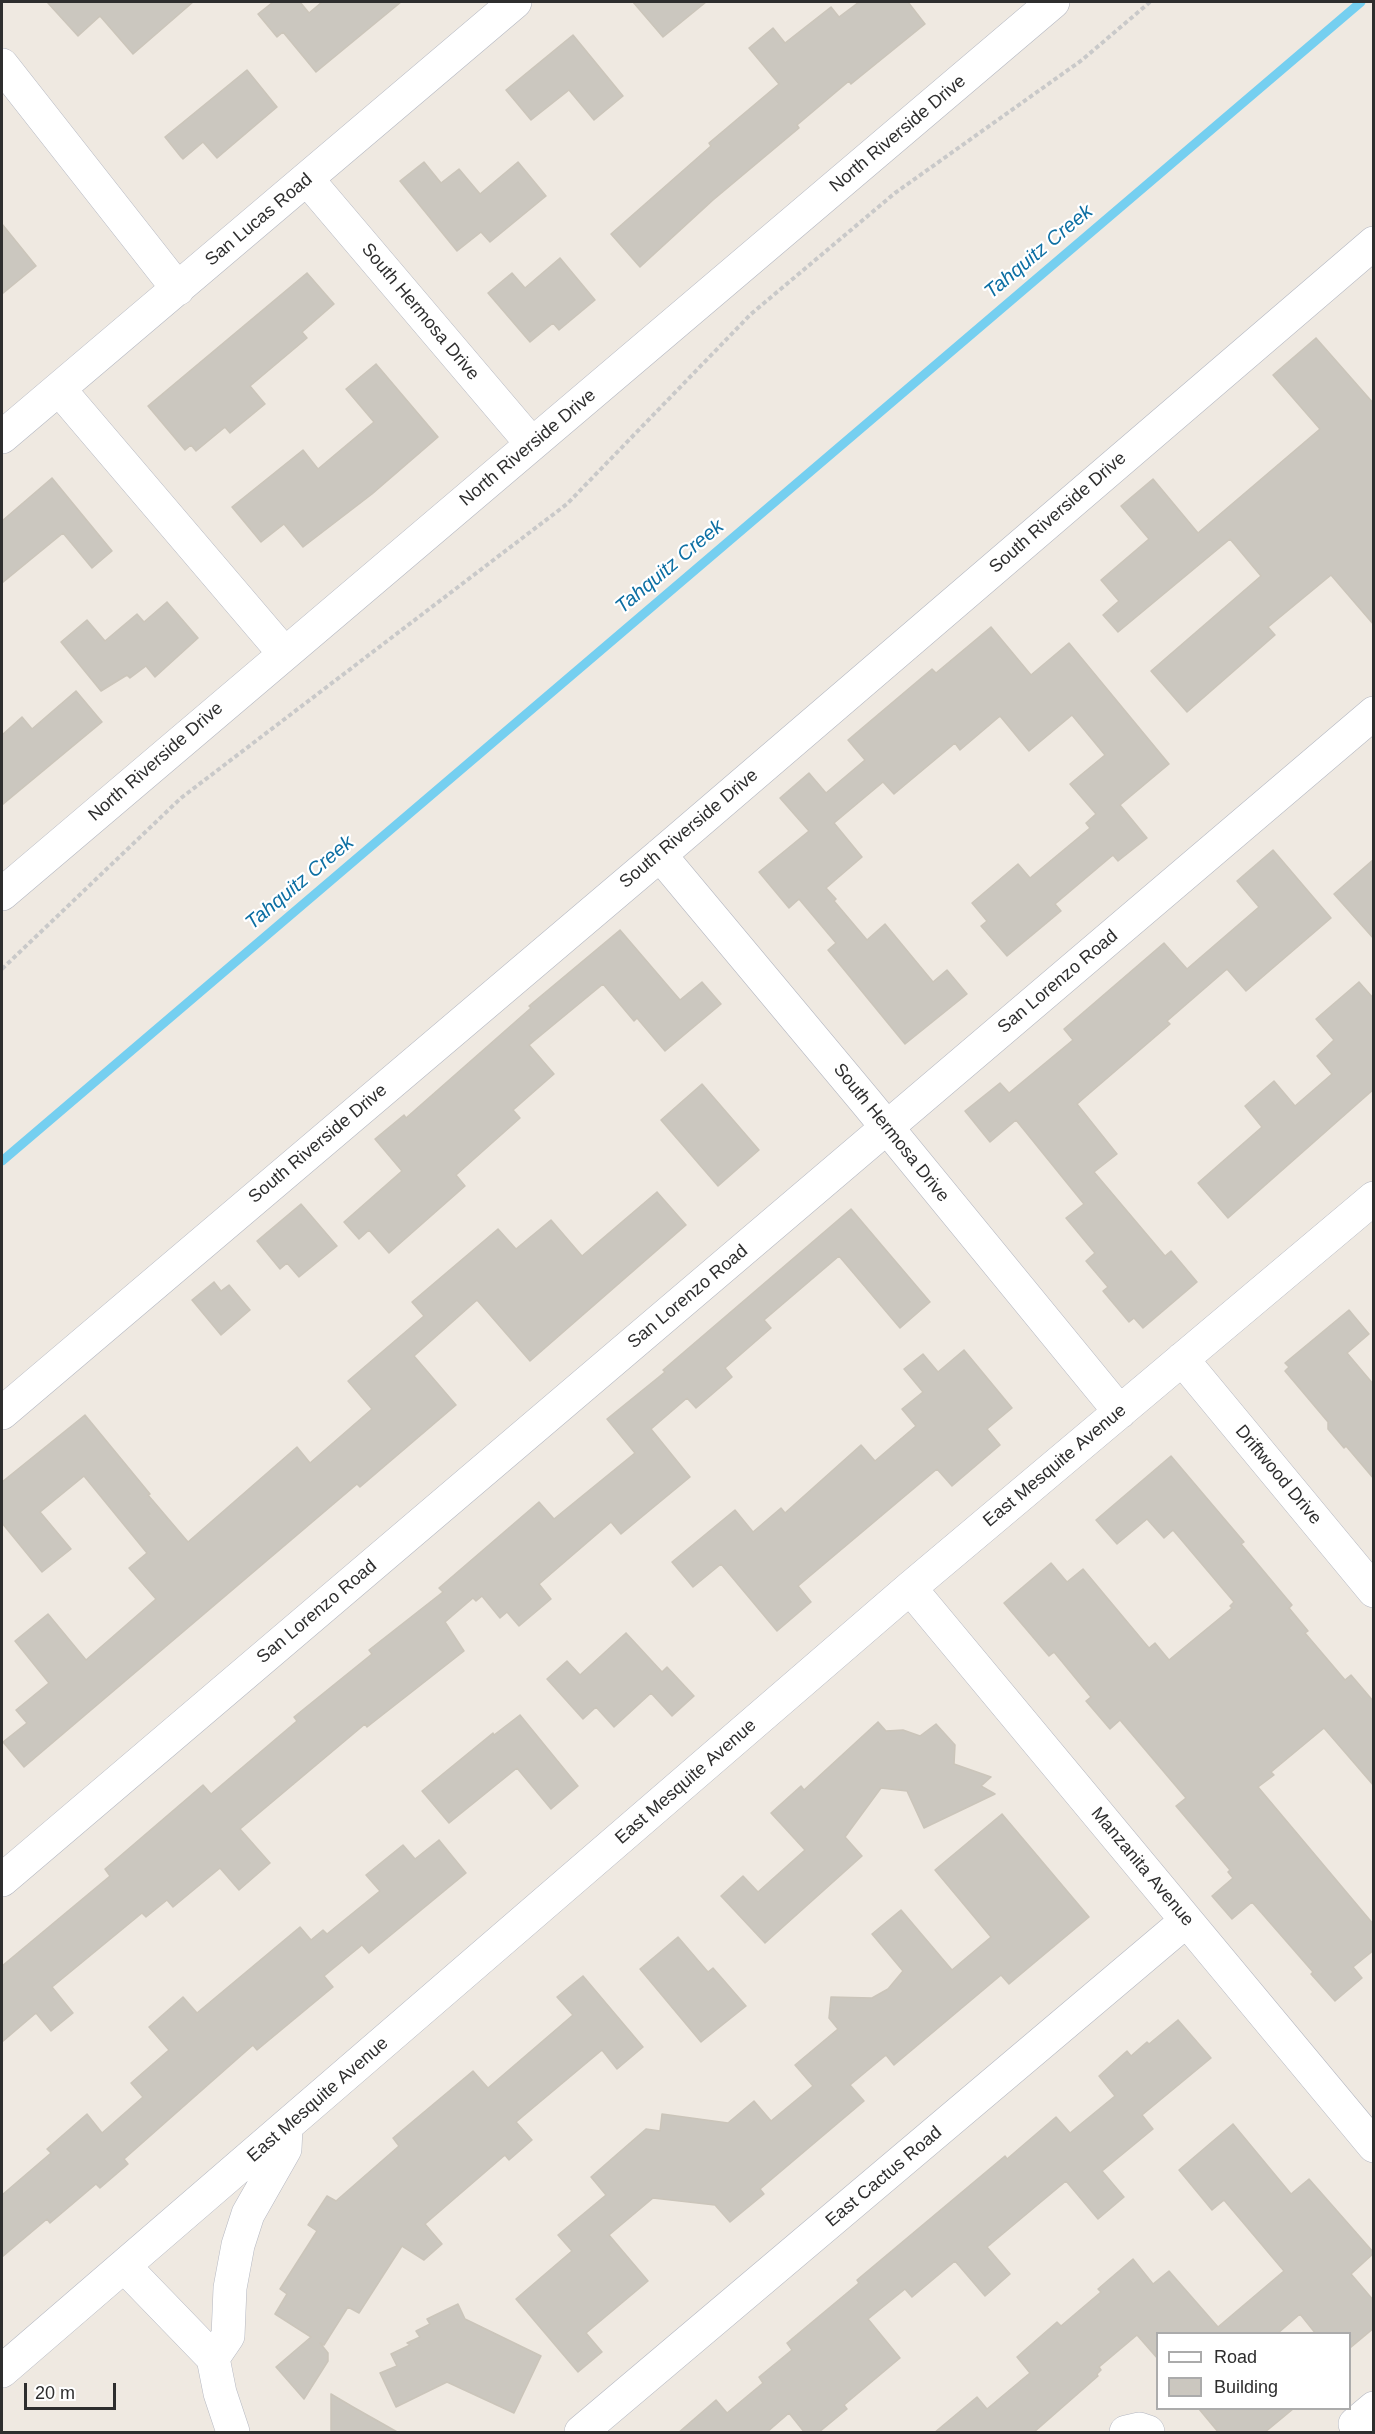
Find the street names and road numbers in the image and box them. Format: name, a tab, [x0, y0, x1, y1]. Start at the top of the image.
street label: North Riverside Drive	[826, 71, 970, 197]
street label: San Lucas Road	[201, 169, 317, 271]
street label: South Hermosa Drive	[356, 239, 484, 385]
street label: North Riverside Drive	[456, 385, 600, 511]
street label: South Riverside Drive	[985, 448, 1131, 578]
street label: North Riverside Drive	[84, 698, 228, 826]
street label: South Riverside Drive	[615, 765, 763, 893]
street label: San Lorenzo Road	[994, 925, 1122, 1039]
street label: South Hermosa Drive	[828, 1059, 954, 1207]
street label: South Riverside Drive	[244, 1080, 392, 1208]
street label: San Lorenzo Road	[624, 1240, 752, 1354]
street label: East Mesquite Avenue	[979, 1400, 1131, 1532]
street label: Driftwood Drive	[1230, 1421, 1326, 1529]
street label: San Lorenzo Road	[253, 1555, 381, 1669]
street label: East Mesquite Avenue	[611, 1715, 761, 1849]
street label: Manzanita Avenue	[1086, 1803, 1198, 1931]
street label: East Mesquite Avenue	[243, 2033, 393, 2167]
street label: East Cactus Road	[821, 2122, 947, 2232]

